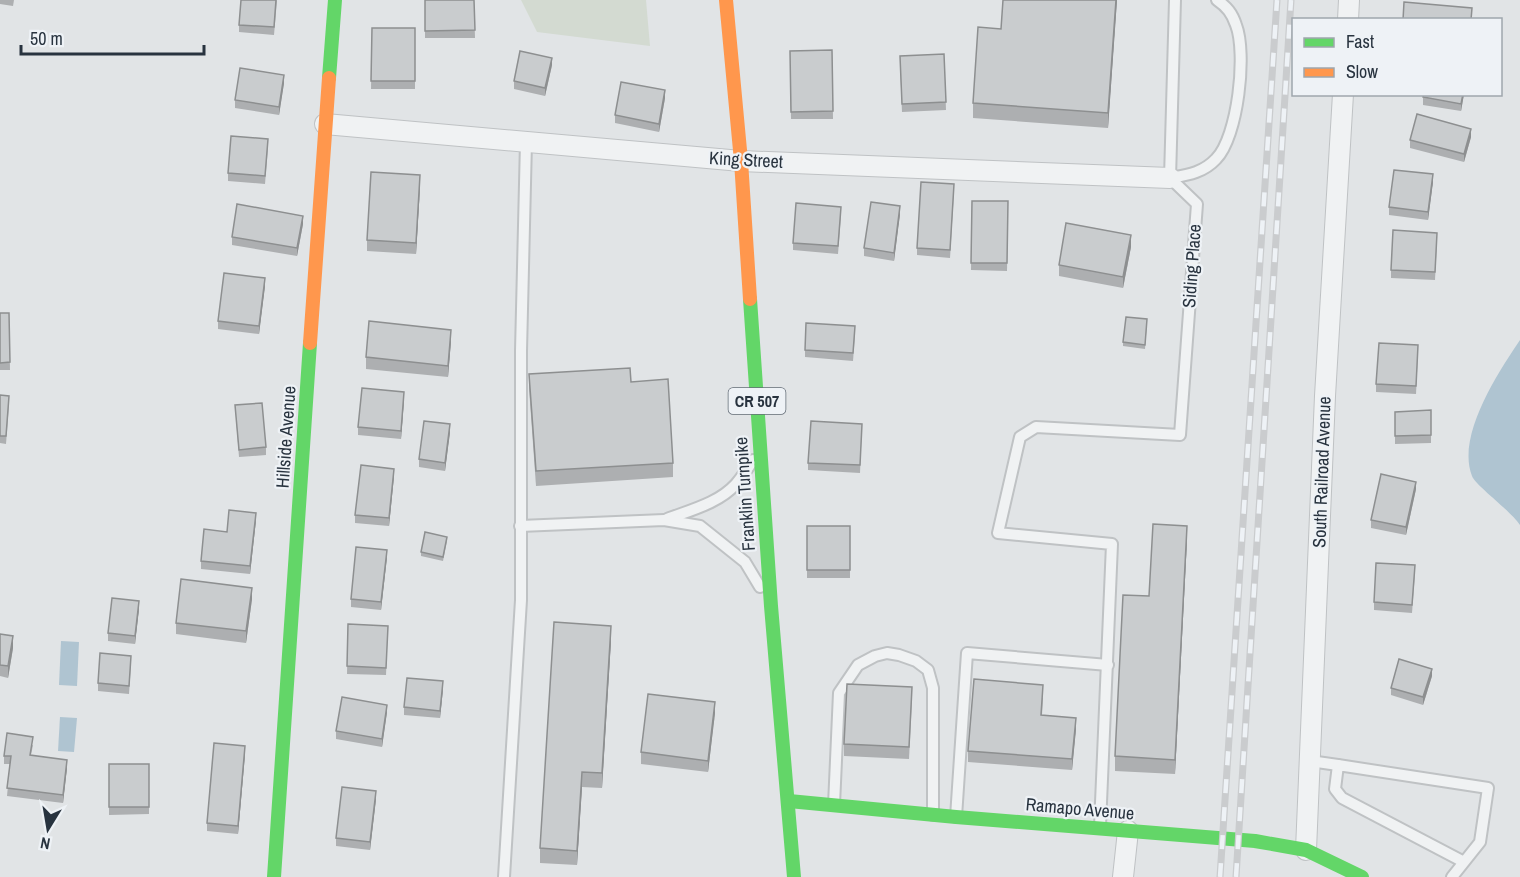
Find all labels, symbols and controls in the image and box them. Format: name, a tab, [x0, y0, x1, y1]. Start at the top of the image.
scale bar	[21, 18, 204, 56]
legend	[1292, 18, 1502, 96]
text: 50 m	[30, 26, 63, 51]
text: Fast	[1346, 29, 1374, 54]
text: Slow	[1346, 59, 1378, 84]
street label: King Street	[708, 145, 784, 174]
street label: Siding Place	[1176, 223, 1207, 309]
street label: Hillside Avenue	[269, 385, 302, 489]
road number: CR 507	[728, 388, 786, 414]
street label: South Railroad Avenue	[1306, 396, 1337, 548]
street label: Franklin Turnpike	[728, 436, 761, 552]
street label: Ramapo Avenue	[1025, 791, 1135, 826]
north arrow	[18, 799, 78, 859]
text: N	[38, 832, 52, 855]

